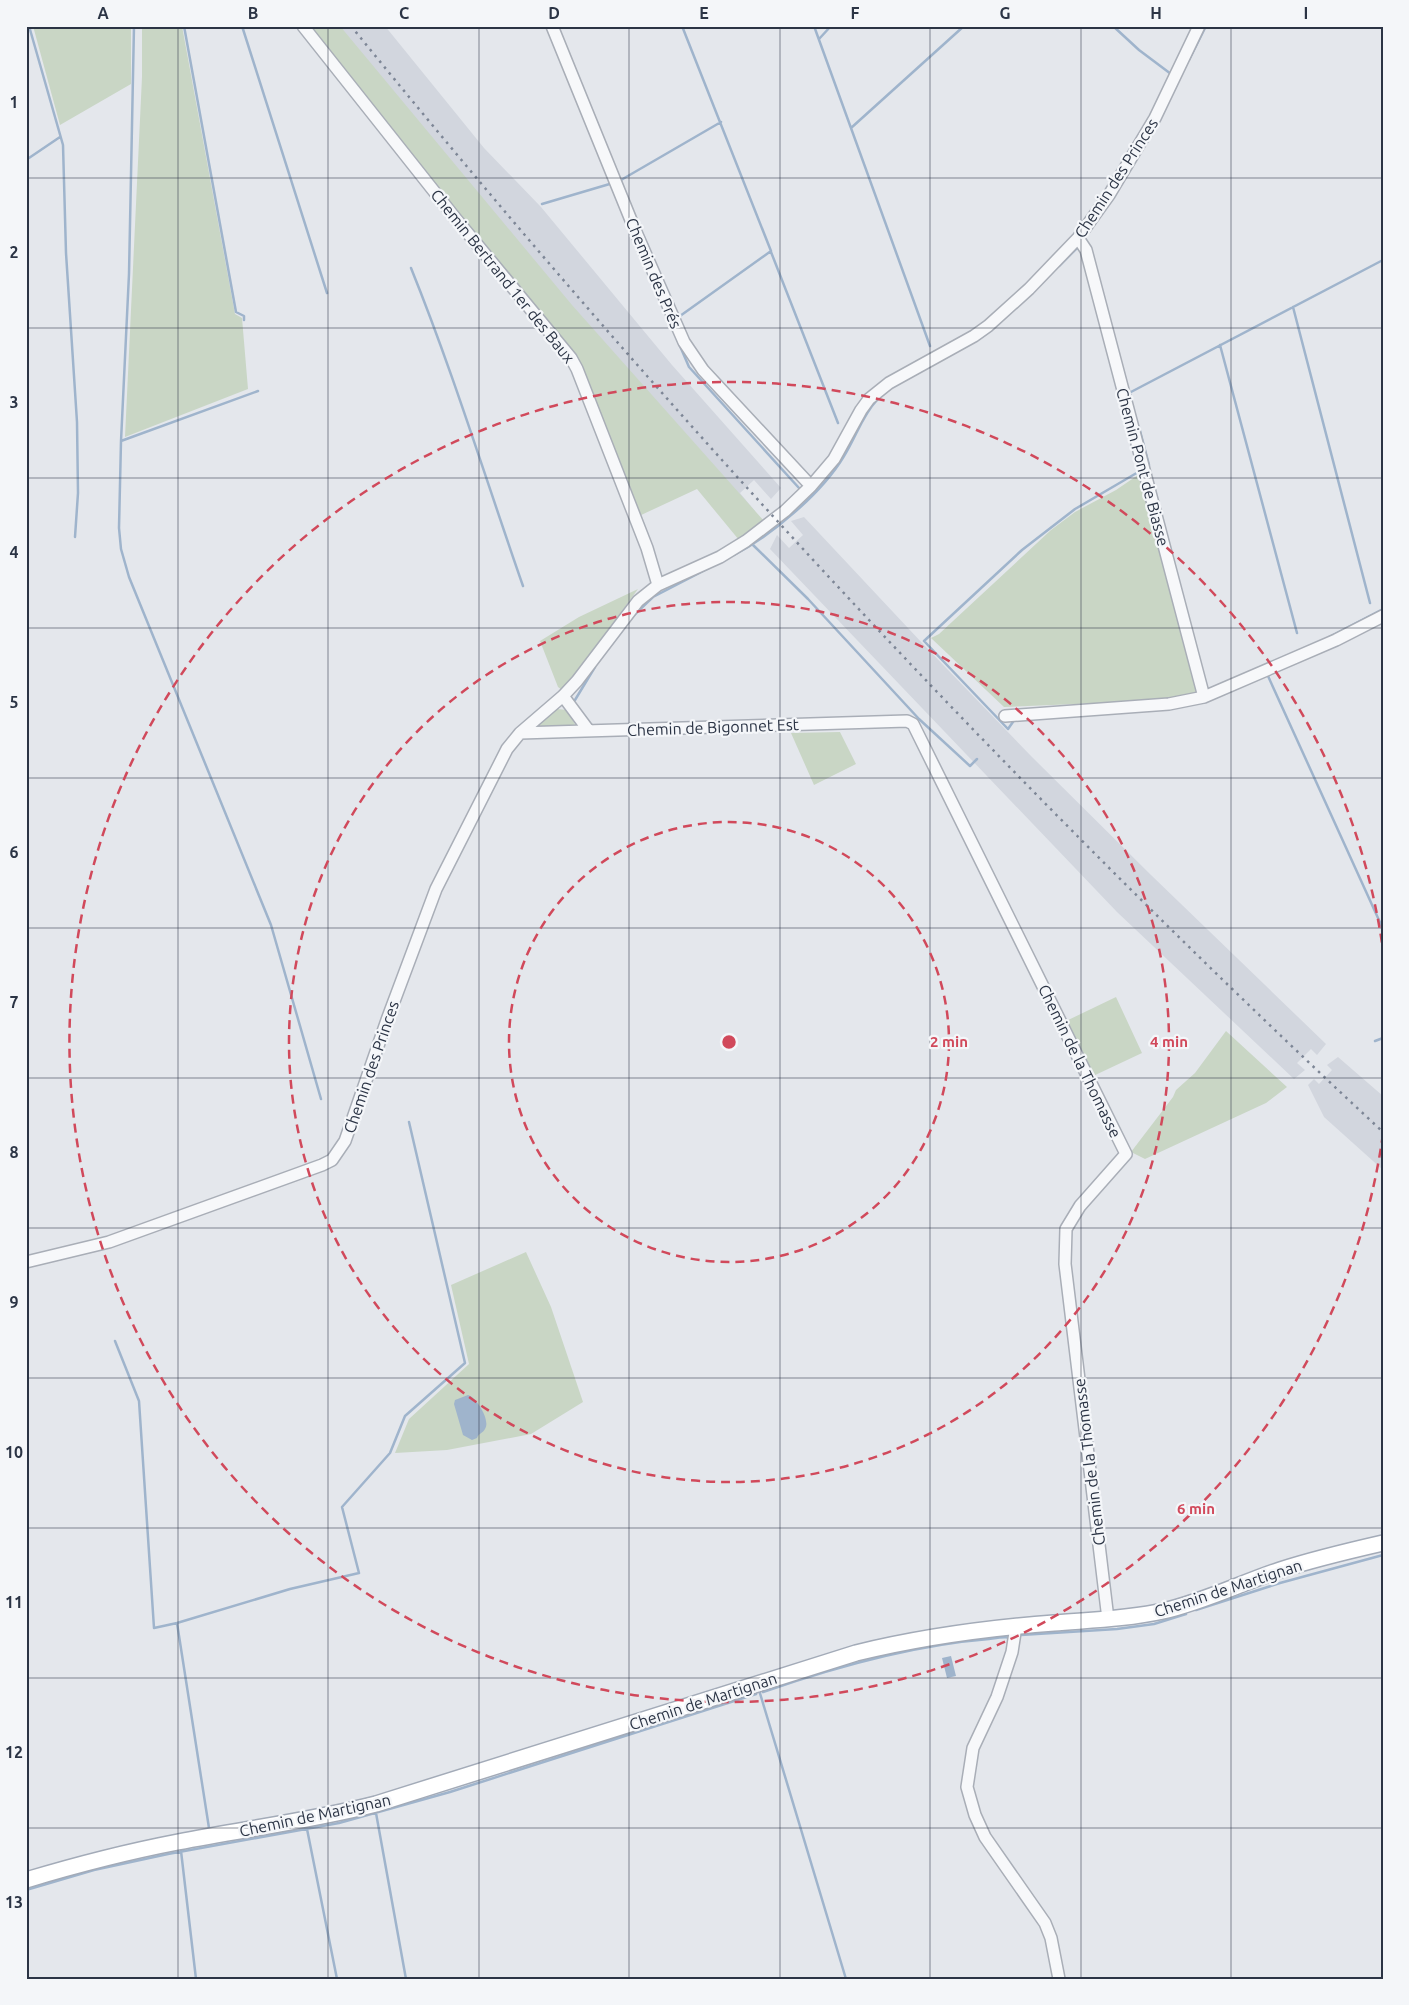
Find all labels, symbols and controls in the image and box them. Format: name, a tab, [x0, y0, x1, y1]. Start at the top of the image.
text: A	[97, 4, 109, 22]
text: B	[248, 4, 258, 22]
text: C	[399, 4, 409, 22]
text: D	[548, 4, 560, 22]
text: E	[699, 4, 709, 22]
text: F	[851, 4, 860, 22]
text: G	[999, 4, 1011, 22]
text: H	[1150, 4, 1162, 22]
text: I	[1304, 4, 1308, 22]
text: 1	[9, 93, 19, 111]
street label: Chemin des Princes	[1071, 115, 1161, 241]
street label: Chemin Bertrand 1er des Baux	[427, 186, 579, 366]
street label: Chemin des Prés	[623, 215, 685, 331]
text: 2	[9, 243, 19, 261]
street label: Chemin Pont de Biasse	[1113, 386, 1173, 548]
text: 3	[9, 393, 19, 411]
text: 4	[9, 543, 19, 561]
text: 5	[9, 693, 19, 711]
street label: Chemin de Bigonnet Est	[627, 715, 800, 739]
text: 6	[9, 843, 19, 861]
street label: Chemin de la Thomasse	[1035, 981, 1125, 1141]
text: 7	[9, 993, 19, 1011]
street label: Chemin des Princes	[340, 998, 402, 1136]
centre of rings	[720, 1033, 738, 1051]
text: 2 min	[930, 1033, 968, 1050]
text: 4 min	[1150, 1033, 1188, 1050]
text: 8	[9, 1143, 19, 1161]
text: 9	[9, 1293, 19, 1311]
street label: Chemin de la Thomasse	[1070, 1377, 1108, 1547]
text: 10	[5, 1443, 23, 1461]
text: 6 min	[1177, 1500, 1215, 1517]
street label: Chemin de Martignan	[1152, 1556, 1304, 1620]
text: 11	[5, 1593, 23, 1611]
street label: Chemin de Martignan	[627, 1669, 779, 1733]
text: 12	[5, 1743, 23, 1761]
street label: Chemin de Martignan	[238, 1790, 392, 1840]
text: 13	[5, 1893, 23, 1911]

